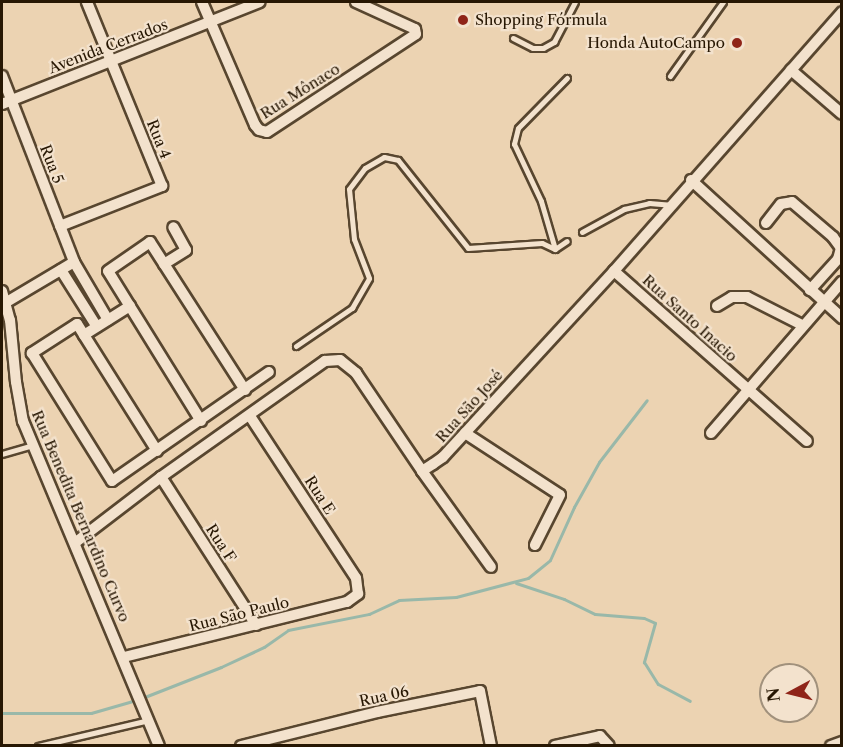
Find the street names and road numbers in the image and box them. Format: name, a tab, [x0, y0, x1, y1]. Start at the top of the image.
street label: Avenida Cerrados	[46, 15, 170, 77]
street label: Rua Mônaco	[257, 59, 343, 123]
street label: Rua 4	[143, 117, 175, 161]
street label: Rua 5	[36, 142, 68, 186]
street label: Rua Santo Inacio	[639, 271, 741, 365]
street label: Rua São José	[432, 366, 506, 446]
street label: Rua Benedita Bernardino Curvo	[28, 407, 134, 625]
street label: Rua E	[301, 472, 339, 518]
street label: Rua F	[202, 521, 240, 565]
street label: Rua São Paulo	[187, 593, 291, 635]
street label: Rua 06	[357, 682, 411, 710]

